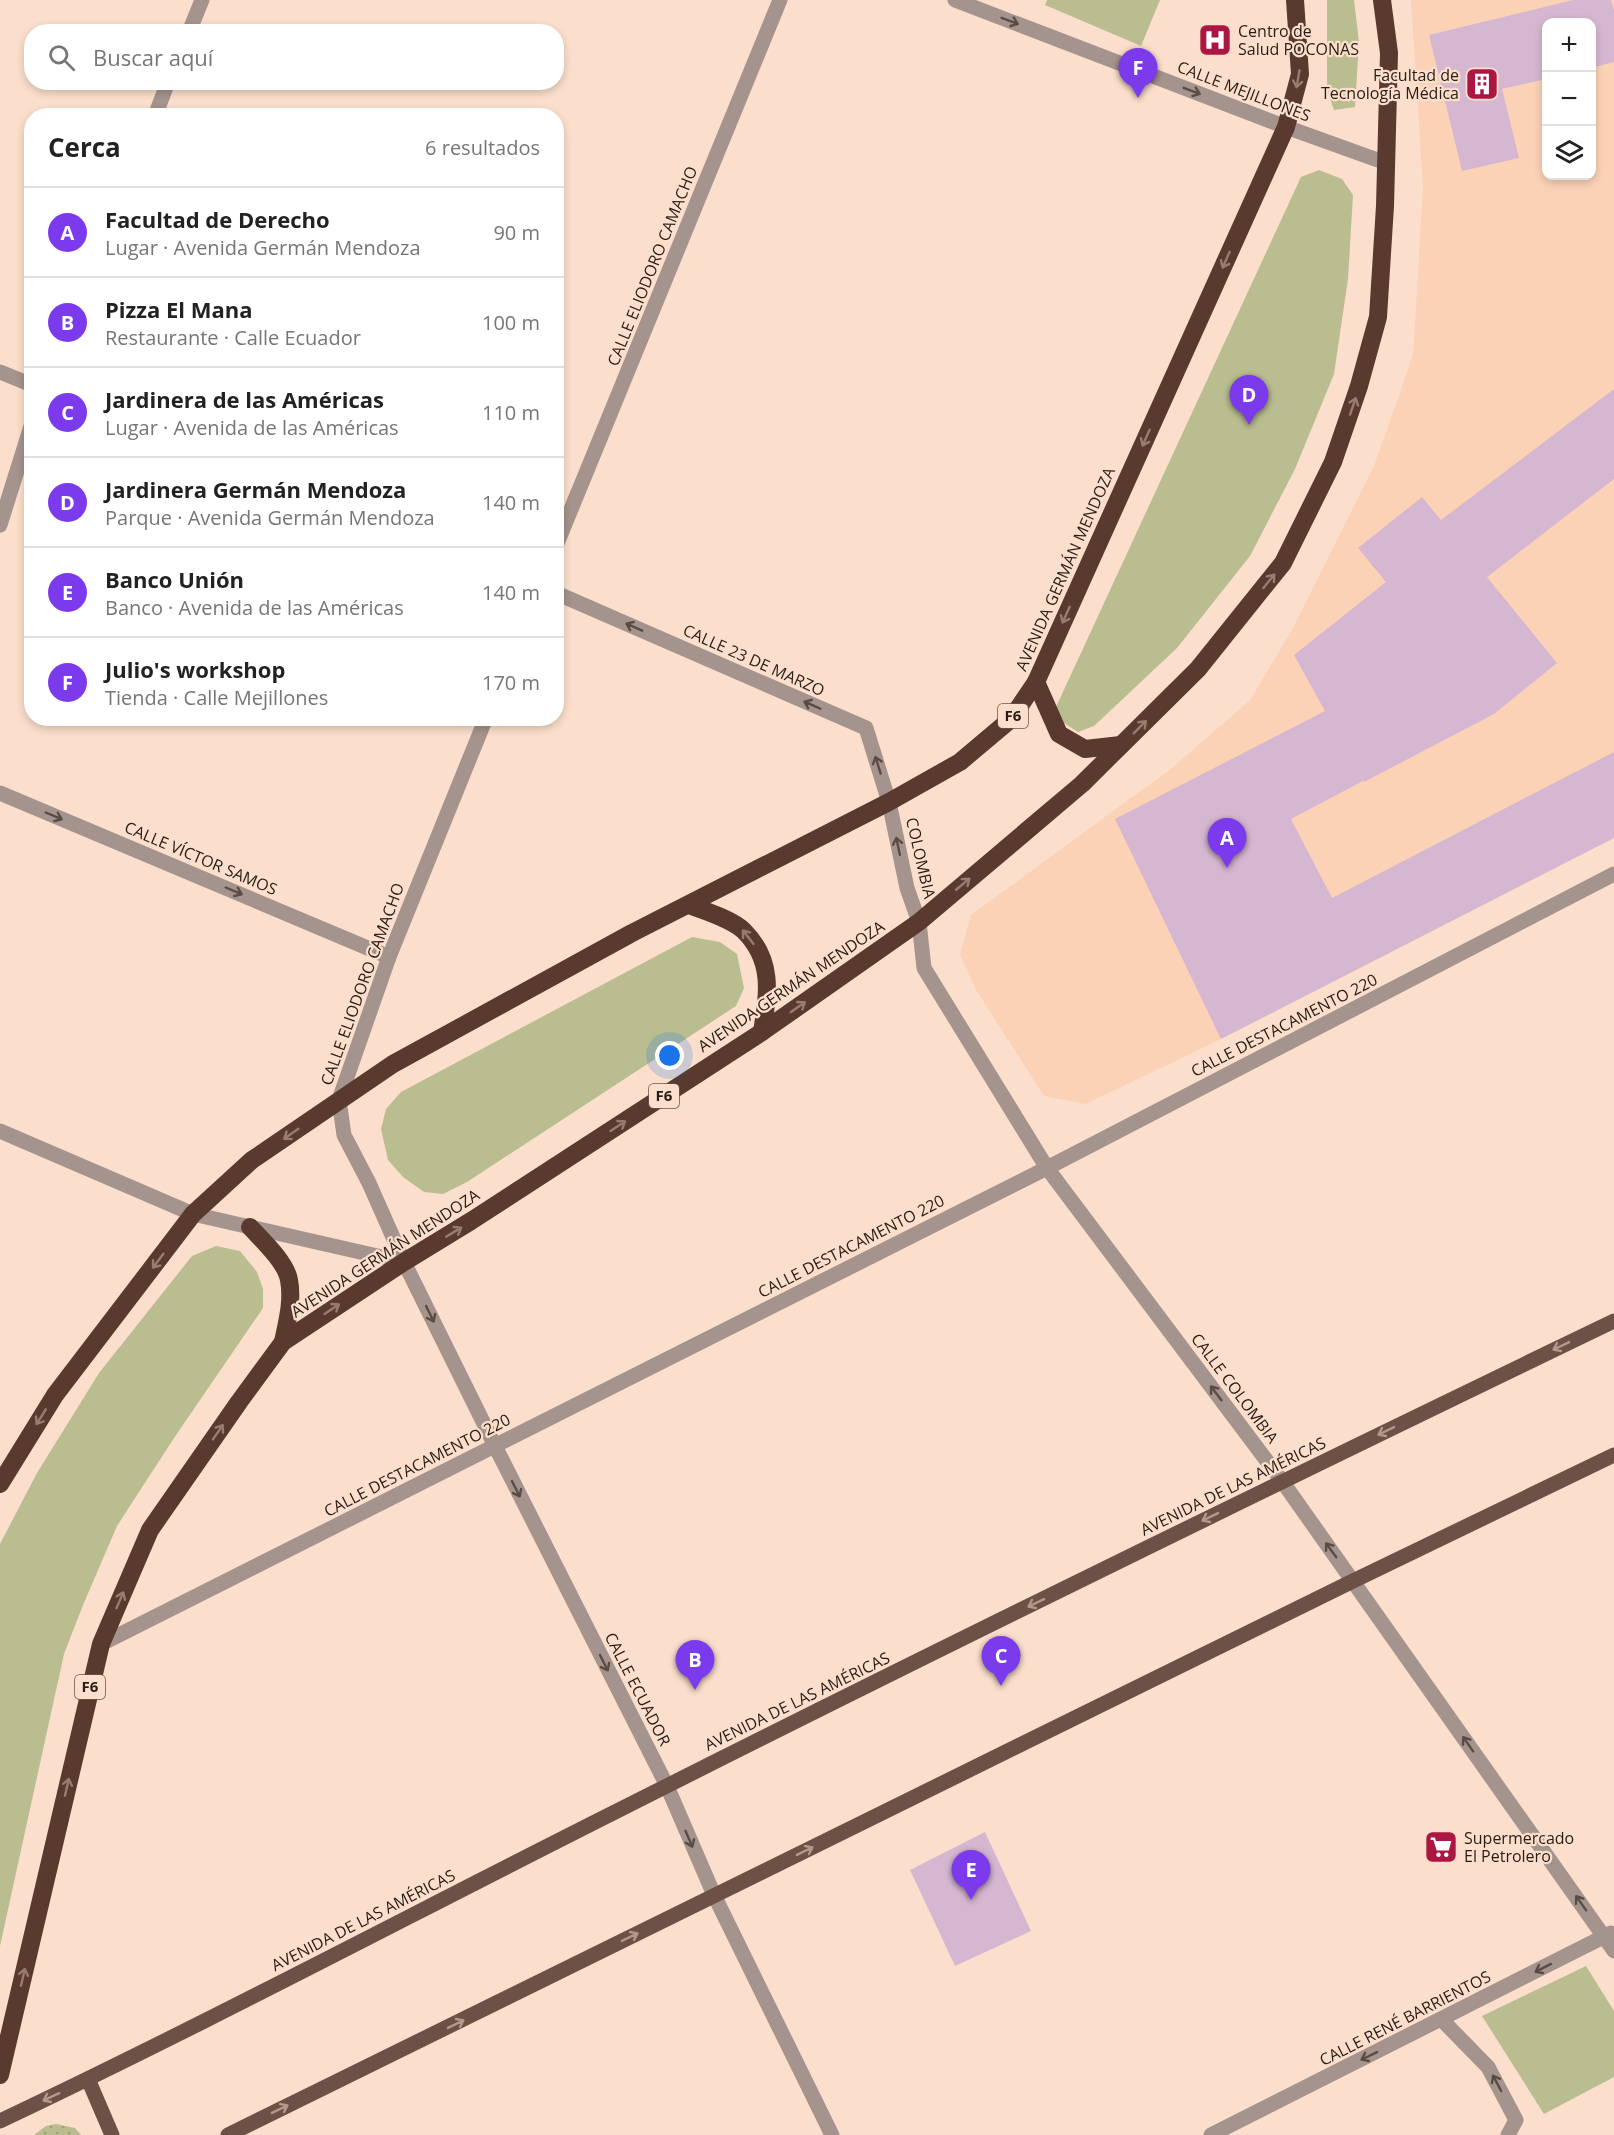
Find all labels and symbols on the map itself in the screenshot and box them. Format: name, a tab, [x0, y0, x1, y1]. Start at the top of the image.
one-way arrow	[1000, 16, 1018, 27]
place label: Centro de Salud POCONAS	[1238, 20, 1359, 60]
hospital icon: Centro de Salud POCONAS	[1197, 22, 1233, 58]
pin: F	[1118, 48, 1158, 98]
street label: CALLE MEJILLONES	[1174, 55, 1314, 127]
place label: Facultad de Tecnología Médica	[1321, 64, 1459, 104]
building icon: Facultad de Tecnología Médica	[1464, 66, 1500, 102]
one-way arrow	[1292, 69, 1303, 88]
one-way arrow	[1182, 86, 1200, 97]
street label: CALLE ELIODORO CAMACHO	[602, 163, 702, 369]
one-way arrow	[1220, 250, 1232, 268]
pin: D	[1230, 376, 1268, 425]
one-way arrow	[1348, 397, 1359, 416]
one-way arrow	[1140, 428, 1152, 446]
street label: AVENIDA GERMÁN MENDOZA	[1010, 463, 1120, 674]
one-way arrow	[1262, 574, 1276, 589]
one-way arrow	[1060, 606, 1072, 624]
street label: CALLE 23 DE MARZO	[680, 619, 828, 701]
one-way arrow	[625, 620, 643, 632]
one-way arrow	[804, 699, 822, 710]
road number: F6	[998, 704, 1028, 728]
one-way arrow	[1133, 719, 1148, 734]
one-way arrow	[871, 756, 882, 775]
one-way arrow	[45, 811, 63, 822]
street label: COLOMBIA	[901, 815, 941, 902]
street label: CALLE VÍCTOR SAMOS	[121, 816, 281, 900]
pin: A	[1208, 818, 1246, 868]
one-way arrow	[892, 836, 903, 856]
one-way arrow	[955, 878, 971, 891]
street label: CALLE ELIODORO CAMACHO	[315, 880, 409, 1088]
one-way arrow	[224, 886, 242, 897]
street label: AVENIDA GERMÁN MENDOZA	[693, 915, 889, 1057]
one-way arrow	[742, 929, 755, 945]
street label: CALLE DESTACAMENTO 220	[1187, 968, 1381, 1082]
one-way arrow	[789, 1001, 805, 1013]
your location	[655, 1041, 684, 1070]
road number: F6	[649, 1084, 679, 1108]
one-way arrow	[609, 1119, 626, 1132]
one-way arrow	[283, 1128, 300, 1140]
street label: AVENIDA GERMÁN MENDOZA	[286, 1183, 484, 1322]
street label: CALLE DESTACAMENTO 220	[754, 1189, 948, 1303]
one-way arrow	[445, 1225, 462, 1237]
one-way arrow	[151, 1252, 164, 1268]
one-way arrow	[323, 1303, 340, 1315]
one-way arrow	[424, 1305, 436, 1323]
street label: CALLE COLOMBIA	[1186, 1328, 1284, 1448]
one-way arrow	[1553, 1341, 1571, 1353]
one-way arrow	[1209, 1386, 1222, 1402]
one-way arrow	[35, 1408, 47, 1425]
street label: CALLE DESTACAMENTO 220	[320, 1408, 514, 1522]
one-way arrow	[211, 1424, 224, 1441]
one-way arrow	[1377, 1426, 1395, 1437]
street label: AVENIDA DE LAS AMÉRICAS	[1137, 1431, 1330, 1541]
one-way arrow	[510, 1480, 522, 1497]
one-way arrow	[1202, 1511, 1220, 1523]
one-way arrow	[1325, 1543, 1337, 1559]
one-way arrow	[115, 1592, 126, 1610]
one-way arrow	[1027, 1598, 1045, 1609]
street label: CALLE ECUADOR	[600, 1628, 676, 1750]
pin: C	[982, 1636, 1020, 1686]
pin: B	[676, 1640, 714, 1690]
street label: AVENIDA DE LAS AMÉRICAS	[701, 1646, 894, 1756]
one-way arrow	[599, 1654, 611, 1672]
road number: F6	[75, 1675, 105, 1699]
one-way arrow	[1462, 1736, 1474, 1752]
one-way arrow	[61, 1778, 73, 1797]
place label: Supermercado El Petrolero	[1464, 1827, 1574, 1867]
one-way arrow	[684, 1829, 695, 1847]
supermarket icon: Supermercado El Petrolero	[1423, 1829, 1459, 1865]
one-way arrow	[796, 1844, 814, 1856]
pin: E	[952, 1850, 990, 1900]
street label: AVENIDA DE LAS AMÉRICAS	[267, 1864, 459, 1976]
one-way arrow	[1575, 1895, 1587, 1911]
one-way arrow	[621, 1931, 639, 1942]
one-way arrow	[1535, 1963, 1553, 1974]
street label: CALLE RENÉ BARRIENTOS	[1316, 1965, 1495, 2071]
one-way arrow	[17, 1968, 29, 1987]
one-way arrow	[446, 2018, 464, 2029]
one-way arrow	[1361, 2051, 1379, 2063]
one-way arrow	[1491, 2075, 1502, 2093]
one-way arrow	[42, 2091, 60, 2103]
one-way arrow	[271, 2103, 289, 2115]

